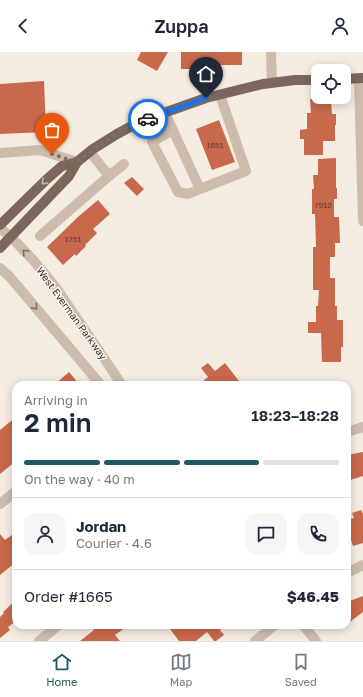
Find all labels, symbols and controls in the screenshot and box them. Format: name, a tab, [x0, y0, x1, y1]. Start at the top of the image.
icon: back	[12, 15, 34, 37]
text: Zuppa	[154, 15, 209, 37]
icon: person	[329, 15, 351, 37]
pin	[189, 57, 223, 98]
icon: home	[195, 63, 217, 85]
map controls	[311, 64, 351, 104]
button: locate	[311, 64, 351, 104]
courier	[128, 99, 168, 139]
icon: car	[137, 108, 159, 130]
pin	[35, 113, 69, 154]
icon: bag	[41, 119, 63, 141]
house number: 1651	[206, 140, 224, 150]
one-way arrow	[41, 177, 49, 184]
house number: 7912	[314, 200, 332, 210]
house number: 1751	[65, 234, 81, 244]
one-way arrow	[23, 249, 30, 257]
street label: West Everman Parkway	[34, 264, 110, 362]
one-way arrow	[31, 302, 38, 310]
text: Arriving in	[24, 392, 88, 408]
text: 18:23–18:28	[251, 406, 339, 424]
text: 2 min	[24, 407, 92, 438]
text: On the way · 40 m	[24, 471, 135, 487]
button: person	[24, 513, 66, 555]
button: chat	[245, 513, 287, 555]
button: phone	[297, 513, 339, 555]
text: Jordan	[76, 517, 126, 535]
text: Courier · 4.6	[76, 535, 152, 551]
text: Order #1665	[24, 587, 113, 605]
text: $46.45	[287, 587, 339, 605]
tab: Home	[46, 651, 77, 688]
tab: Map	[170, 651, 192, 688]
tab: Saved	[285, 651, 317, 688]

